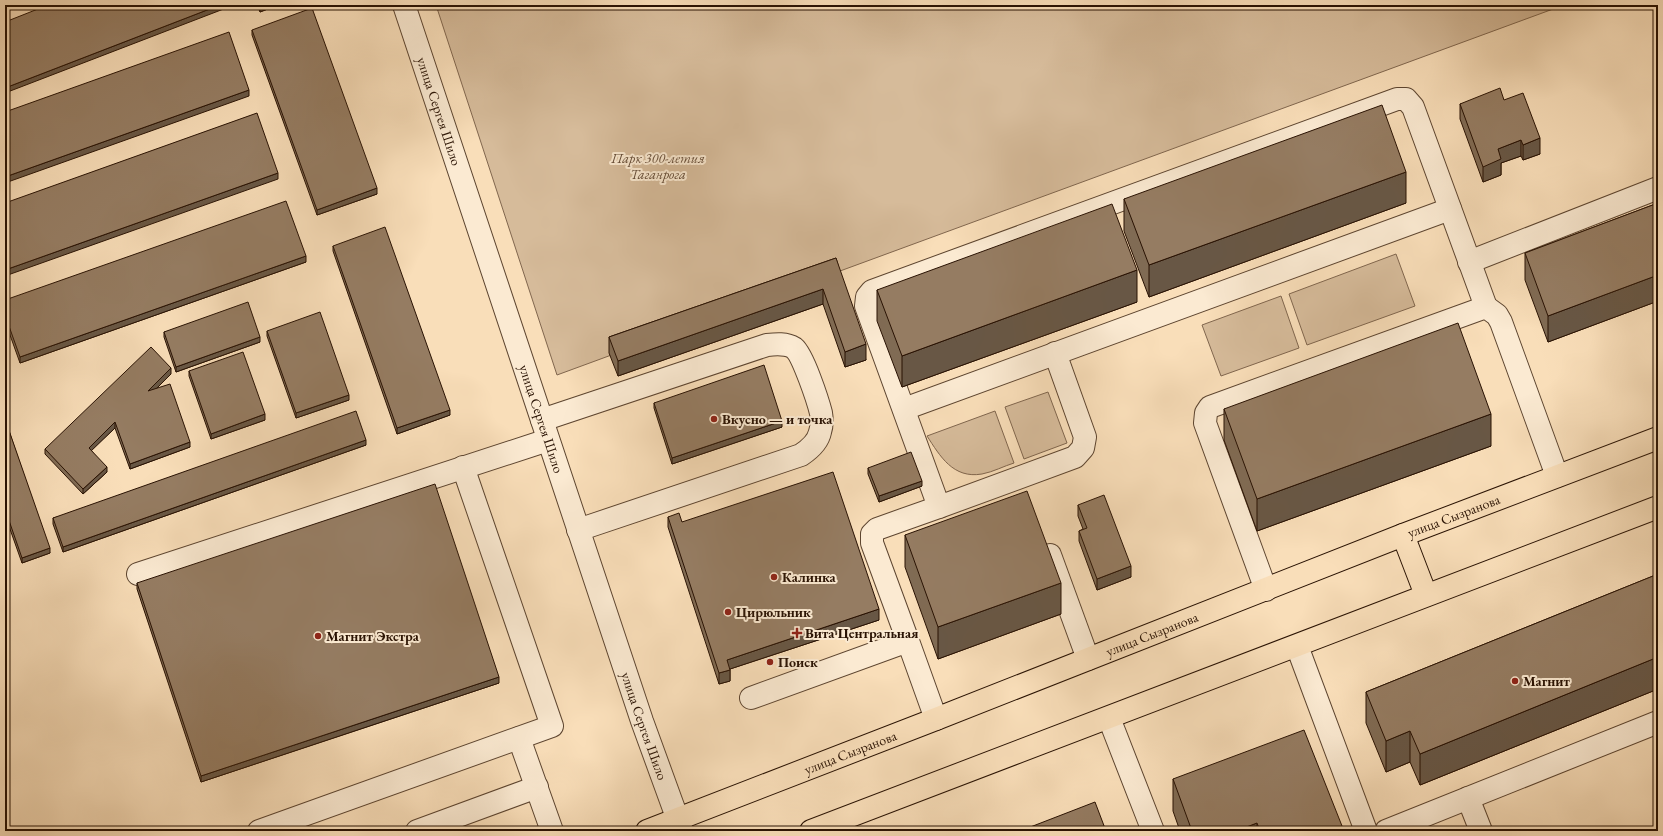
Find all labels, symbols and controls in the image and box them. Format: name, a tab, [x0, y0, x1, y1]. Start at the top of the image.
street label: улица Сергея Шило	[413, 55, 466, 168]
park label: Парк 300-летия Таганрога	[610, 149, 705, 183]
street label: улица Сергея Шило	[515, 362, 568, 475]
place label: Вкусно — и точка	[722, 410, 833, 428]
marker: Вкусно — и точка	[709, 414, 719, 424]
street label: улица Сызранова	[1405, 490, 1503, 542]
place label: Калинка	[782, 568, 837, 586]
marker: Калинка	[769, 572, 779, 582]
place label: Цирюльник	[736, 603, 811, 621]
marker: Цирюльник	[723, 607, 733, 617]
street label: улица Сызранова	[1103, 607, 1201, 660]
place label: Вита Центральная	[805, 624, 919, 642]
place label: Магнит Экстра	[326, 627, 420, 645]
marker: Вита Центральная	[792, 628, 802, 638]
marker: Магнит Экстра	[313, 631, 323, 641]
place label: Поиск	[778, 653, 818, 671]
marker: Поиск	[765, 657, 775, 667]
street label: улица Сергея Шило	[617, 670, 672, 783]
place label: Магнит	[1523, 672, 1571, 690]
marker: Магнит	[1510, 676, 1520, 686]
street label: улица Сызранова	[801, 726, 899, 778]

